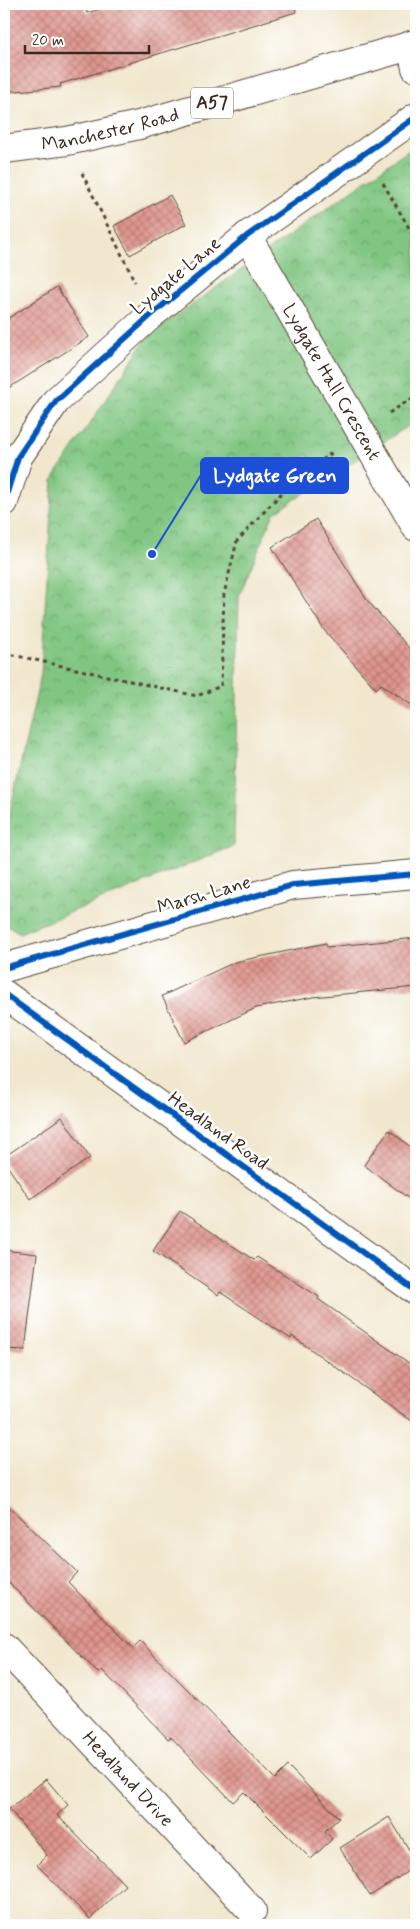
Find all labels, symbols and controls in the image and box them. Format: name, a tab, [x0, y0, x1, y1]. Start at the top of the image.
scale bar	[25, 22, 149, 54]
text: 20 m	[32, 31, 64, 51]
road number: A57	[191, 88, 233, 119]
street label: Manchester Road	[40, 101, 182, 157]
street label: Lydgate Lane	[126, 231, 227, 322]
street label: Lydgate Hall Crescent	[277, 299, 387, 465]
callout: Lydgate Green	[201, 458, 348, 493]
text: Lydgate Green	[213, 463, 337, 490]
street label: Marsh Lane	[154, 870, 254, 920]
street label: Headland Road	[163, 1086, 273, 1176]
street label: Headland Drive	[77, 1726, 179, 1832]

